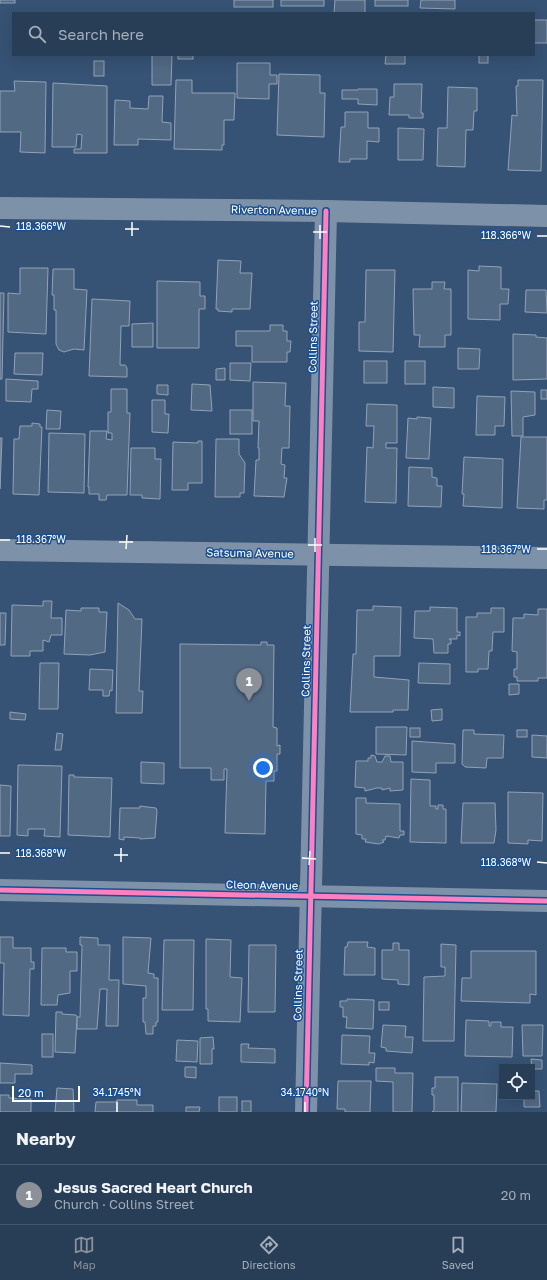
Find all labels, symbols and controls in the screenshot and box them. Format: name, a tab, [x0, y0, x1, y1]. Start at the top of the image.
search box	[12, 12, 535, 56]
icon: search	[26, 23, 48, 45]
text: Search here	[58, 25, 144, 43]
street label: Riverton Avenue	[231, 202, 317, 217]
text: 118.366°W	[16, 220, 67, 232]
text: 118.366°W	[481, 229, 532, 241]
street label: Collins Street	[305, 301, 320, 373]
text: 118.367°W	[16, 533, 66, 545]
text: 118.367°W	[481, 543, 531, 555]
street label: Satsuma Avenue	[206, 545, 294, 560]
street label: Collins Street	[298, 625, 313, 697]
pin: 1	[236, 668, 262, 701]
your location	[253, 758, 273, 778]
text: 118.368°W	[16, 847, 67, 859]
text: 118.368°W	[481, 856, 532, 868]
street label: Cleon Avenue	[226, 877, 298, 892]
street label: Collins Street	[290, 949, 305, 1021]
map controls	[499, 1064, 535, 1100]
button: locate	[499, 1064, 535, 1100]
scale bar	[12, 1084, 80, 1103]
text: 20 m	[18, 1086, 44, 1099]
text: 34.1745°N	[93, 1086, 141, 1098]
text: 34.1740°N	[281, 1086, 329, 1098]
text: Nearby	[16, 1128, 76, 1149]
text: Jesus Sacred Heart Church	[54, 1178, 253, 1196]
text: 1	[26, 1187, 32, 1203]
text: 20 m	[501, 1187, 531, 1203]
text: Church · Collins Street	[54, 1196, 194, 1212]
tab: Map	[73, 1234, 96, 1271]
tab: Directions	[242, 1234, 296, 1271]
tab: Saved	[442, 1234, 474, 1271]

